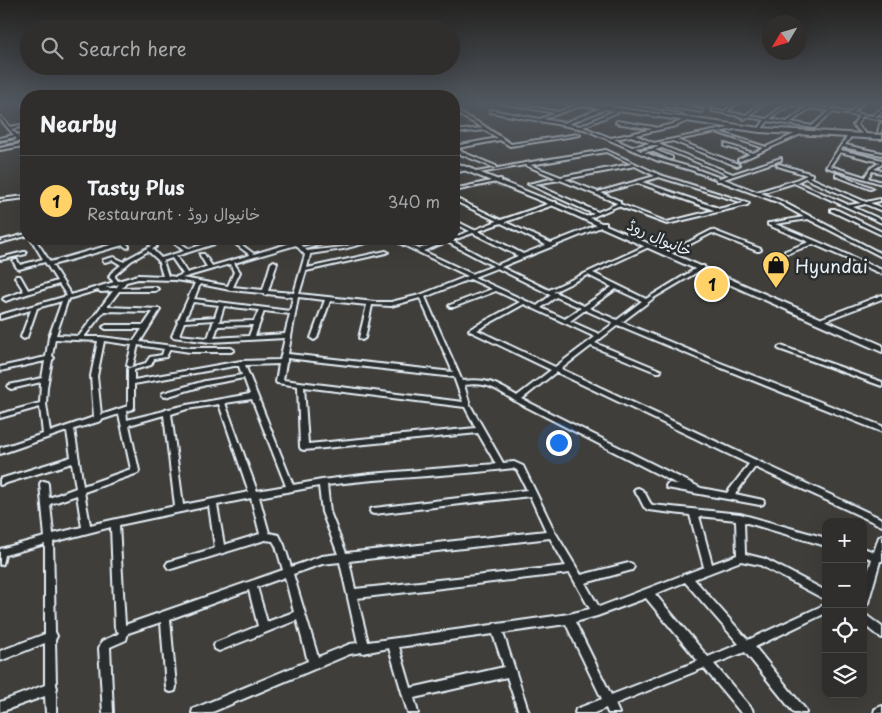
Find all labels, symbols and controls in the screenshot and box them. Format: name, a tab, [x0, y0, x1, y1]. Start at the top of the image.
north arrow	[762, 15, 807, 60]
search box	[20, 20, 460, 75]
icon: search	[38, 34, 66, 62]
text: Search here	[78, 34, 187, 62]
text: Nearby	[40, 107, 117, 139]
text: Tasty Plus	[87, 173, 185, 201]
text: 1	[52, 189, 60, 213]
text: 340 m	[388, 189, 440, 213]
text: Restaurant · خانیوال روڈ	[87, 201, 260, 225]
street label: خانیوال روڈ	[624, 213, 696, 261]
shop icon: Hyundai	[761, 250, 791, 289]
place label: Hyundai	[795, 252, 868, 279]
pin: 1	[696, 265, 728, 303]
your location	[546, 430, 572, 456]
map controls	[822, 518, 867, 698]
button: +	[822, 518, 867, 563]
button: −	[822, 563, 867, 608]
button: locate	[822, 608, 867, 653]
button: layers	[822, 653, 867, 698]

